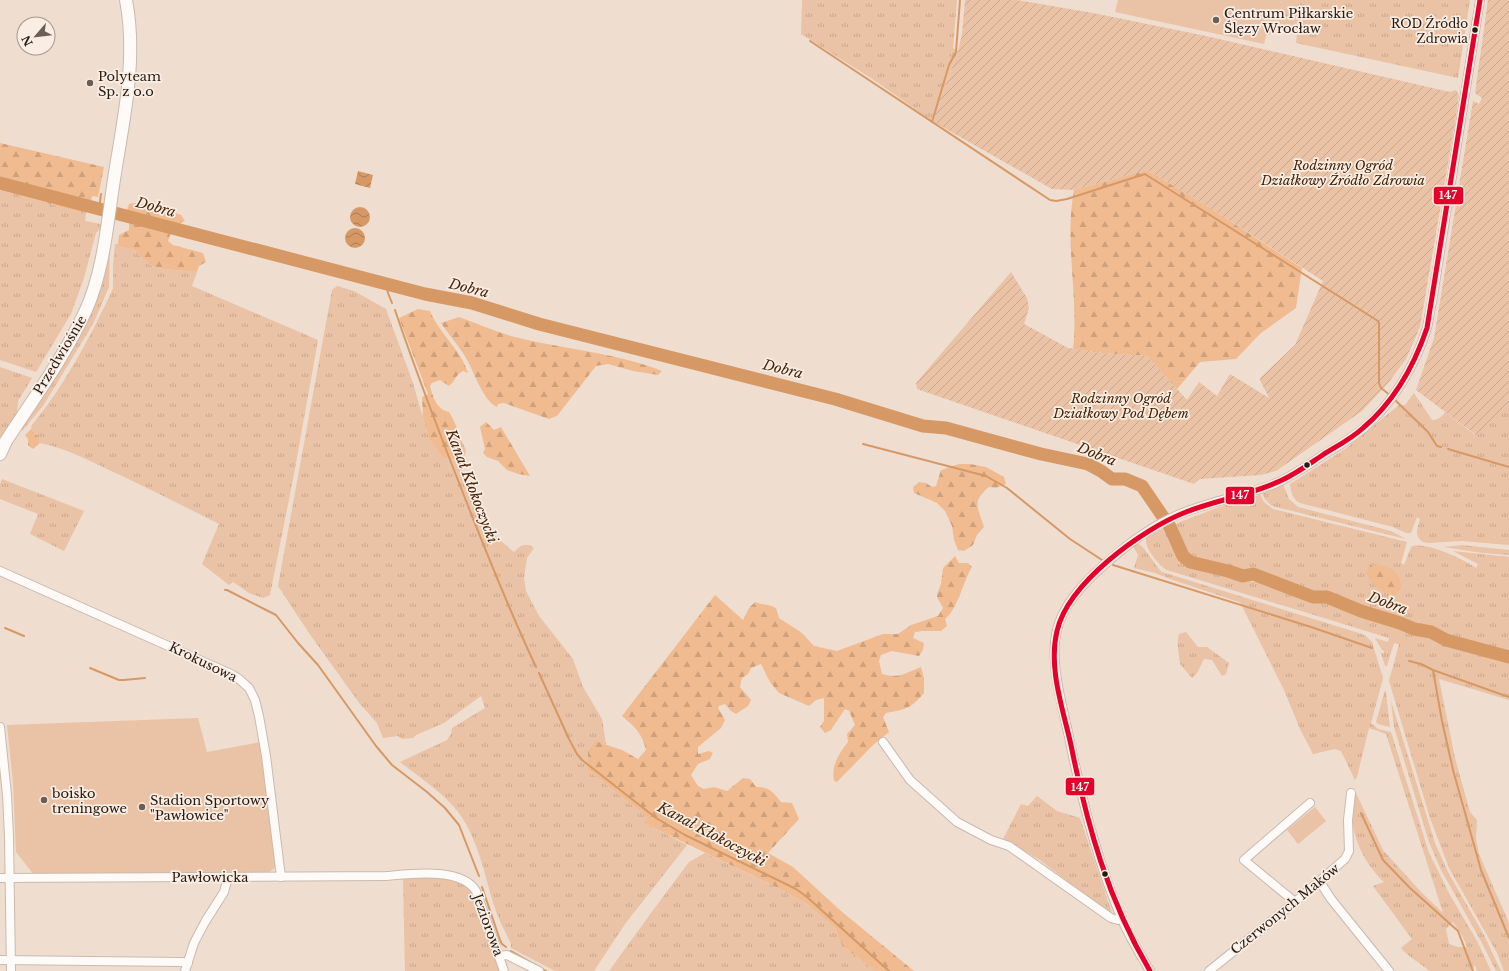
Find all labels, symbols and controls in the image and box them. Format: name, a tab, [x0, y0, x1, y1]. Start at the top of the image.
place label: Centrum Piłkarskie Ślęzy Wrocław	[1224, 5, 1353, 37]
marker: Centrum Piłkarskie Ślęzy Wrocław	[1211, 15, 1221, 25]
place label: ROD Źródło Zdrowia	[1391, 15, 1468, 46]
north arrow	[16, 16, 56, 56]
marker: ROD Źródło Zdrowia	[1470, 25, 1480, 35]
text: N	[18, 32, 36, 49]
place label: Polyteam Sp. z o.o	[98, 68, 161, 100]
marker: Polyteam Sp. z o.o	[85, 78, 95, 88]
park label: Rodzinny Ogród Działkowy Źródło Zdrowia	[1260, 157, 1425, 189]
line badge: 147	[1433, 186, 1464, 205]
text: 147	[1439, 188, 1457, 202]
water label: Dobra	[133, 193, 178, 221]
water label: Dobra	[446, 274, 491, 302]
street label: Przedwiośnie	[30, 312, 90, 398]
water label: Dobra	[760, 355, 805, 383]
park label: Rodzinny Ogród Działkowy Pod Dębem	[1052, 390, 1189, 422]
water label: Kanał Kłokoczycki	[442, 426, 502, 546]
water label: Dobra	[1074, 438, 1119, 470]
unlabelled marker	[1302, 460, 1312, 470]
line badge: 147	[1225, 486, 1255, 505]
text: 147	[1231, 488, 1249, 502]
water label: Dobra	[1365, 587, 1410, 618]
street label: Krokusowa	[166, 638, 241, 686]
line badge: 147	[1065, 777, 1095, 796]
text: 147	[1071, 780, 1089, 794]
place label: boisko treningowe	[51, 785, 127, 817]
place label: Stadion Sportowy "Pawłowice"	[150, 792, 270, 824]
marker: boisko treningowe	[39, 795, 49, 805]
water label: Kanał Kłokoczycki	[654, 797, 770, 870]
marker: Stadion Sportowy "Pawłowice"	[137, 802, 147, 812]
street label: Czerwonych Maków	[1227, 860, 1343, 958]
street label: Pawłowicka	[172, 869, 249, 886]
unlabelled marker	[1100, 869, 1110, 879]
street label: Jeziorowa	[468, 890, 507, 959]

